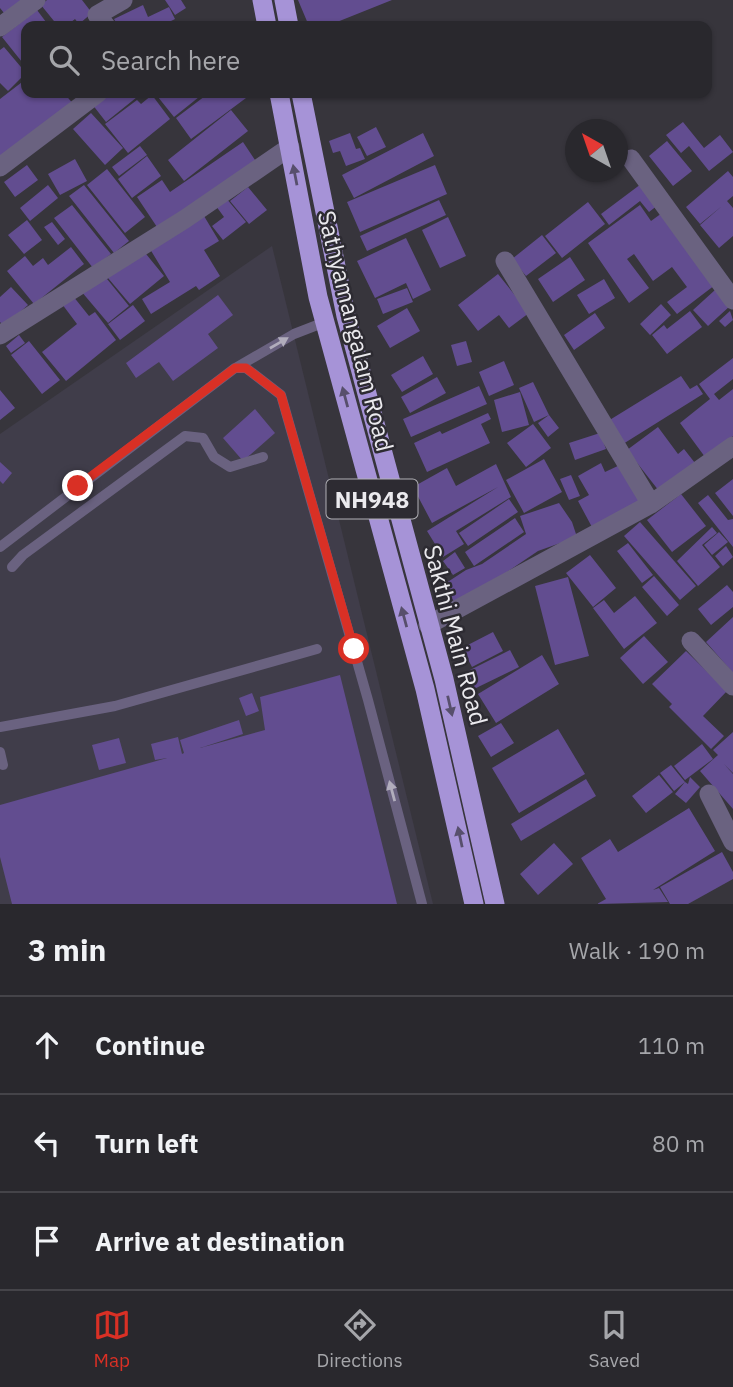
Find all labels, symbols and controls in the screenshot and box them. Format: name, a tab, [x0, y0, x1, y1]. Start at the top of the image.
search box	[21, 21, 712, 98]
icon: search	[45, 41, 83, 79]
text: Search here	[101, 43, 240, 77]
north arrow	[565, 119, 628, 182]
one-way arrow	[289, 164, 300, 186]
street label: Sathyamangalam Road	[311, 207, 401, 455]
one-way arrow	[269, 337, 288, 349]
one-way arrow	[339, 386, 350, 408]
route end	[62, 470, 93, 501]
road number: NH948	[326, 480, 418, 519]
street label: Sakthi Main Road	[417, 541, 495, 729]
one-way arrow	[398, 606, 409, 628]
route start	[338, 633, 369, 664]
one-way arrow	[445, 695, 456, 717]
one-way arrow	[386, 779, 397, 801]
one-way arrow	[454, 826, 465, 848]
text: 3 min	[28, 930, 106, 969]
text: Walk · 190 m	[569, 935, 705, 965]
icon: ahead	[28, 1026, 66, 1064]
text: Continue	[95, 1028, 205, 1062]
text: 110 m	[638, 1030, 705, 1060]
icon: left	[28, 1124, 66, 1162]
text: Turn left	[95, 1126, 198, 1160]
text: 80 m	[652, 1128, 705, 1158]
icon: arrive	[28, 1222, 66, 1260]
text: Arrive at destination	[95, 1224, 345, 1258]
tab: Map	[93, 1306, 131, 1372]
tab: Directions	[316, 1306, 403, 1372]
tab: Saved	[589, 1306, 640, 1372]

